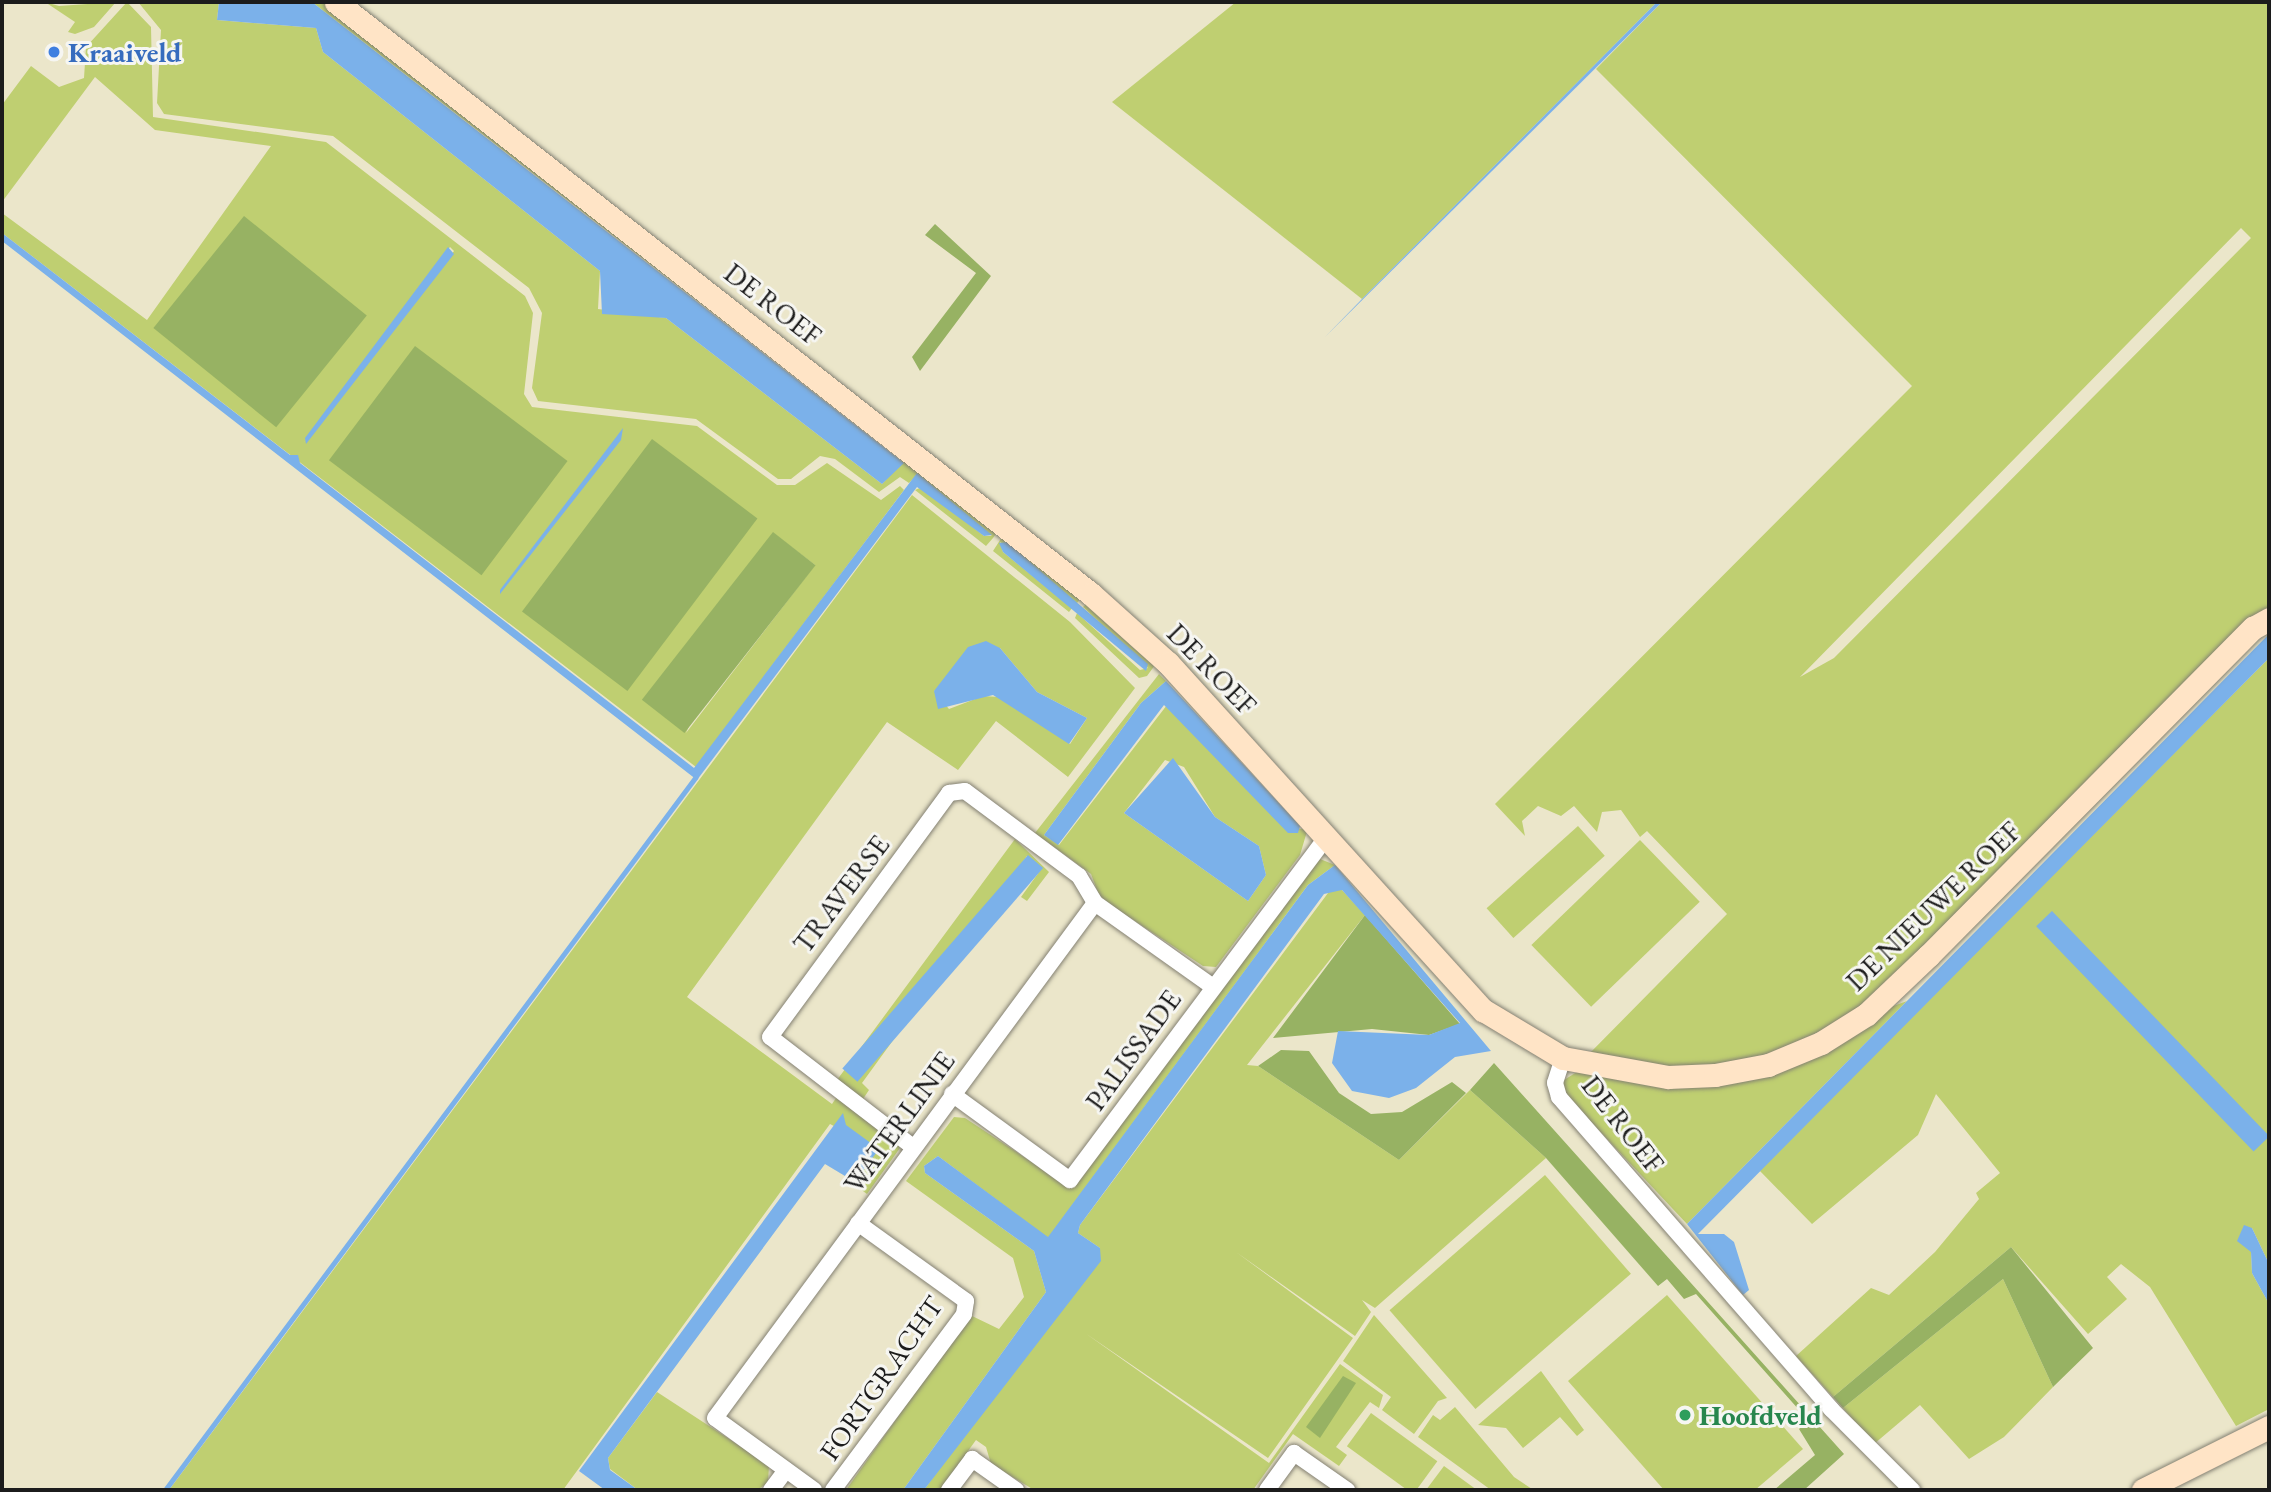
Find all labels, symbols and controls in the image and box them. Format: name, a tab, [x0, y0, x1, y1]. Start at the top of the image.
place label: Kraaiveld	[68, 35, 181, 69]
marker: Kraaiveld	[46, 44, 62, 60]
street label: DE ROEF	[718, 256, 828, 352]
street label: DE ROEF	[1160, 616, 1264, 722]
street label: DE NIEUWE ROEF	[1839, 814, 2027, 998]
street label: TRAVERSE	[786, 829, 896, 959]
street label: PALISSADE	[1078, 983, 1188, 1117]
street label: WATERLINIE	[836, 1045, 962, 1199]
street label: DE ROEF	[1575, 1069, 1671, 1179]
street label: FORTGRACHT	[812, 1290, 950, 1466]
place label: Hoofdveld	[1699, 1398, 1822, 1432]
marker: Hoofdveld	[1677, 1407, 1693, 1423]

